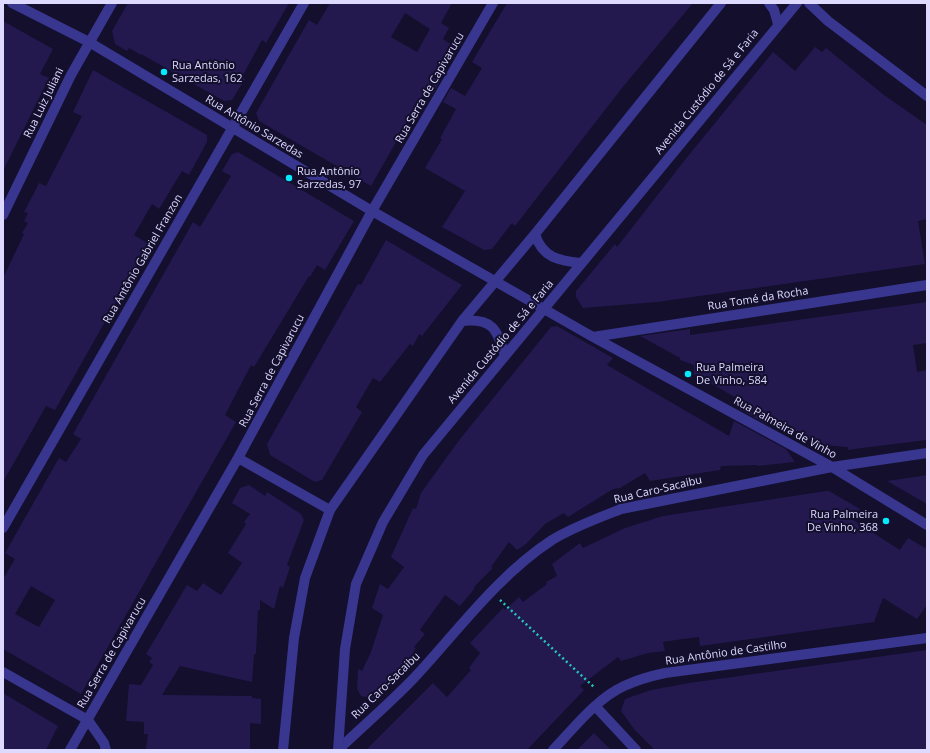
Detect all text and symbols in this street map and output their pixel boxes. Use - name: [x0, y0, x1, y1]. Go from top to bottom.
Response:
- street label: Avenida Custódio de Sá e Faria: [652, 27, 762, 157]
- street label: Rua Serra de Capivarucu: [393, 30, 467, 146]
- place label: Rua Antônio Sarzedas, 162: [172, 59, 243, 85]
- street label: Rua Luiz Juliani: [21, 66, 67, 140]
- marker: Rua Antônio Sarzedas, 162: [159, 67, 169, 77]
- street label: Rua Antônio Sarzedas: [203, 93, 305, 161]
- place label: Rua Antônio Sarzedas, 97: [297, 165, 361, 191]
- marker: Rua Antônio Sarzedas, 97: [284, 173, 294, 183]
- street label: Rua Antônio Gabriel Franzon: [100, 192, 186, 326]
- street label: Avenida Custódio de Sá e Faria: [445, 278, 557, 406]
- street label: Rua Tomé da Rocha: [707, 285, 809, 313]
- street label: Rua Serra de Capivarucu: [237, 312, 307, 430]
- place label: Rua Palmeira De Vinho, 584: [696, 361, 767, 387]
- marker: Rua Palmeira De Vinho, 584: [683, 369, 693, 379]
- street label: Rua Palmeira de Vinho: [731, 394, 839, 462]
- street label: Rua Caro-Sacaibu: [613, 473, 703, 507]
- place label: Rua Palmeira De Vinho, 368: [807, 508, 878, 534]
- marker: Rua Palmeira De Vinho, 368: [881, 516, 891, 526]
- street label: Rua Serra de Capivarucu: [75, 595, 149, 711]
- street label: Rua Antônio de Castilho: [664, 638, 788, 668]
- street label: Rua Caro-Sacaibu: [349, 650, 423, 722]

